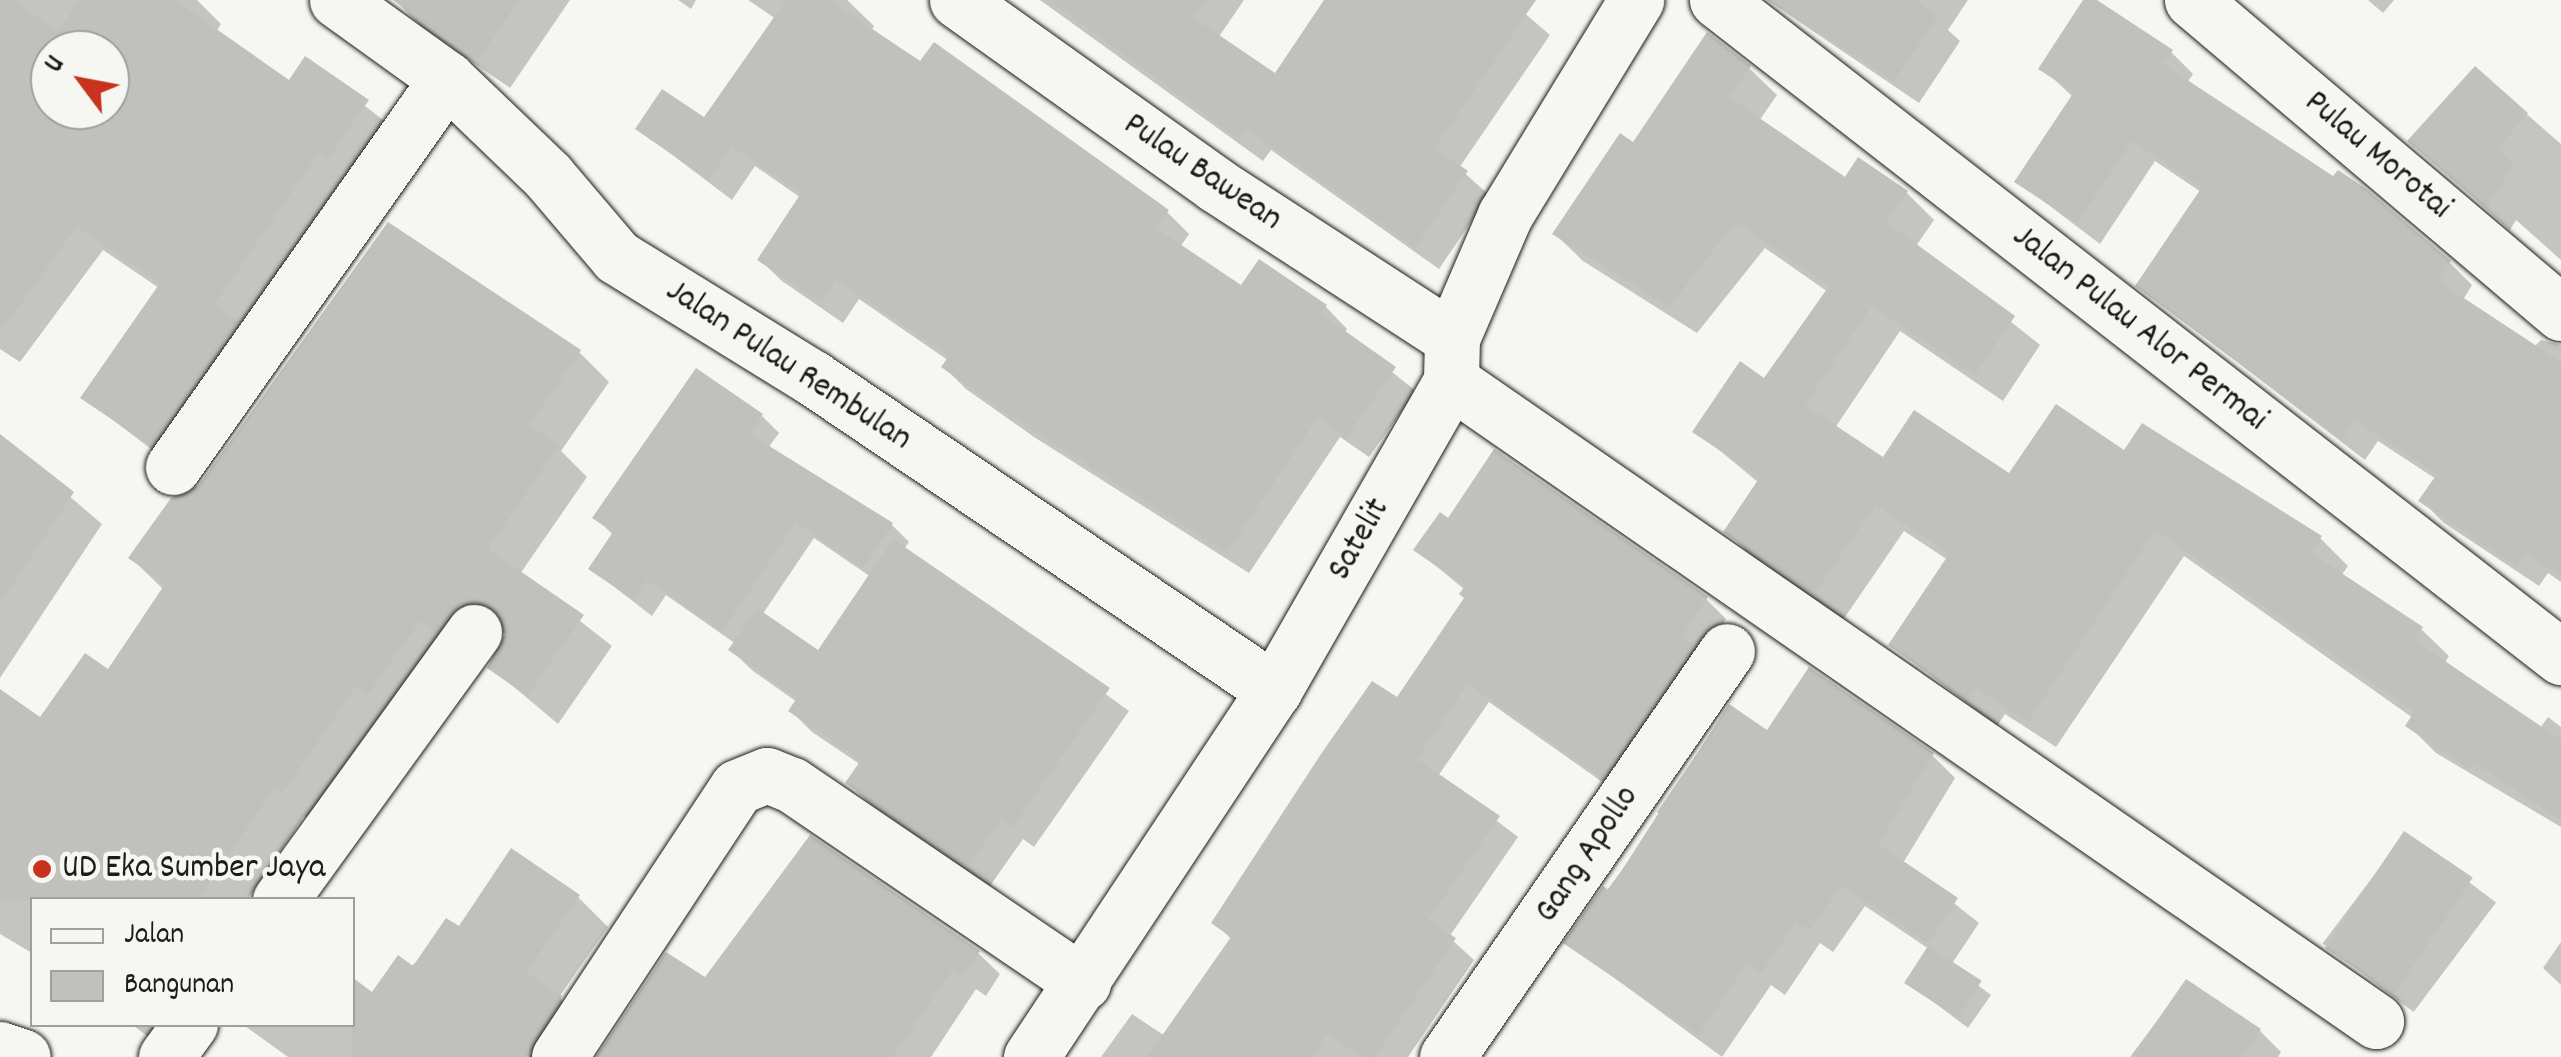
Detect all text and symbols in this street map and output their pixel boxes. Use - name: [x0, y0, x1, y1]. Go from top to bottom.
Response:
- north arrow: [30, 30, 130, 130]
- text: U: [36, 49, 77, 81]
- street label: Pulau Morotai: [2295, 82, 2459, 230]
- street label: Pulau Bawean: [1115, 105, 1289, 241]
- street label: Jalan Pulau Alor Permai: [2003, 216, 2275, 442]
- street label: Jalan Pulau Rembulan: [657, 271, 919, 461]
- street label: Satelit: [1320, 491, 1400, 589]
- street label: Gang Apollo: [1527, 778, 1649, 932]
- place label: UD Eka Sumber Jaya: [62, 848, 325, 890]
- marker: UD Eka Sumber Jaya: [31, 858, 53, 880]
- legend: [30, 897, 355, 1027]
- text: Jalan: [124, 915, 184, 958]
- text: Bangunan: [124, 965, 234, 1008]

